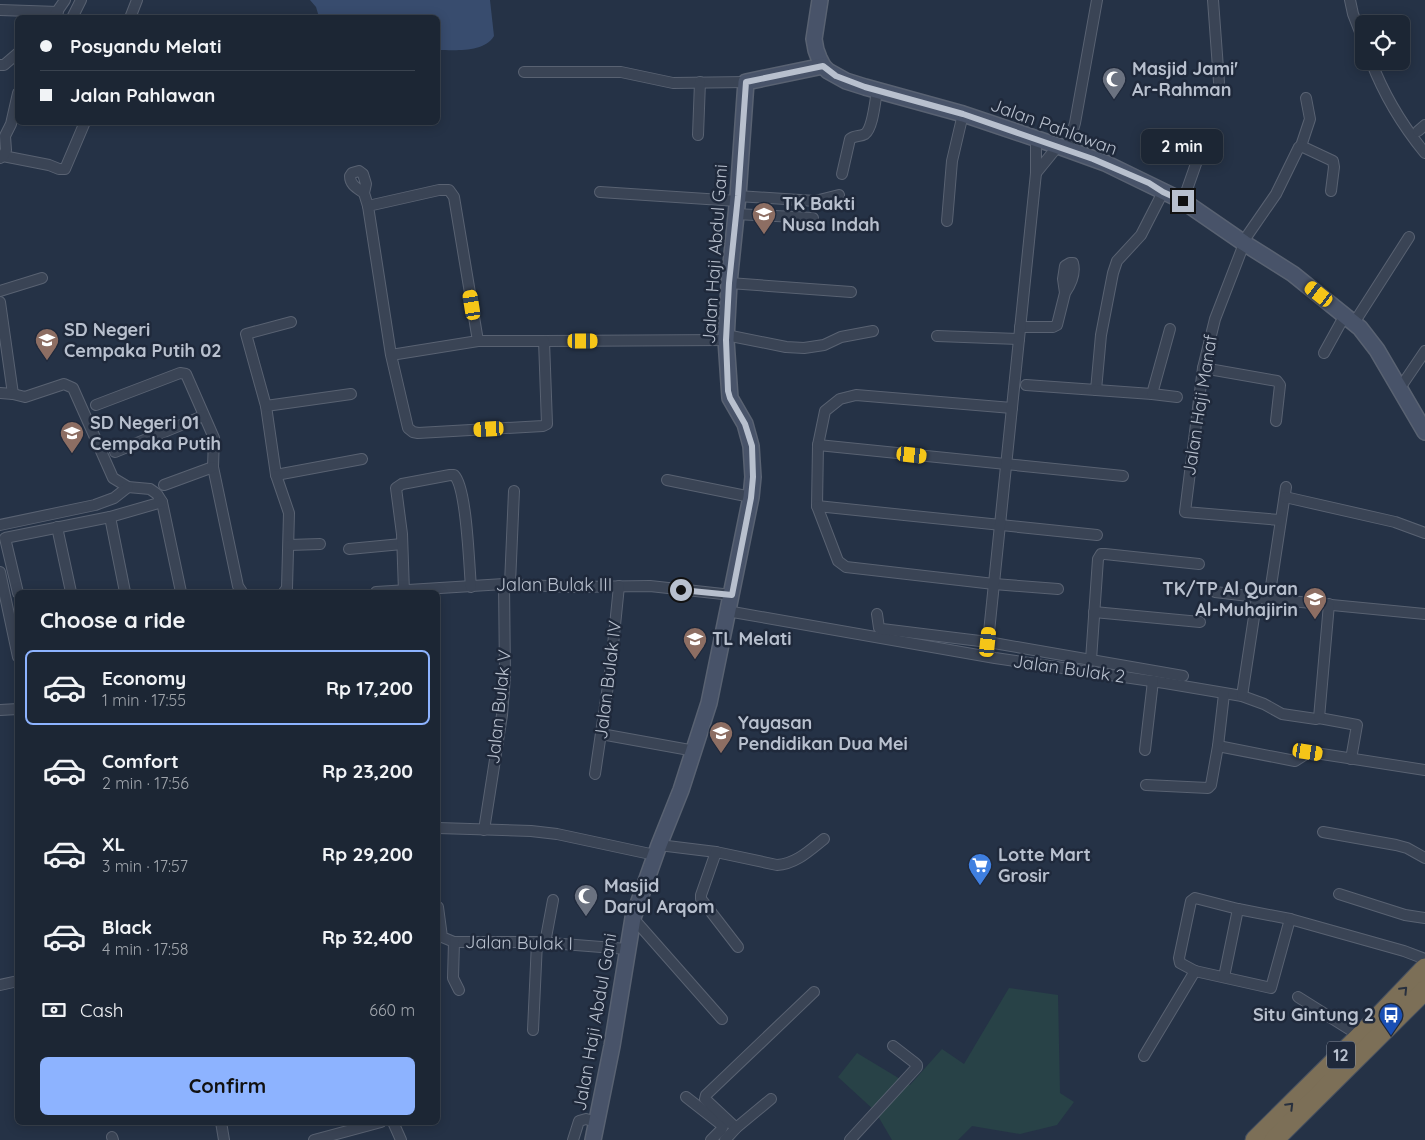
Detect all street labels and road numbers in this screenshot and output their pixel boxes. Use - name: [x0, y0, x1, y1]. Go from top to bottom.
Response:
- street label: Jalan Pahlawan: [988, 93, 1121, 160]
- street label: Jalan Haji Abdul Gani: [697, 163, 732, 345]
- street label: Jalan Haji Manaf: [1177, 332, 1222, 477]
- street label: Jalan Bulak III: [496, 573, 612, 596]
- street label: Jalan Bulak IV: [589, 619, 626, 741]
- street label: Jalan Bulak V: [481, 648, 516, 765]
- street label: Jalan Bulak 2: [1011, 649, 1127, 688]
- street label: Jalan Bulak I: [465, 930, 573, 955]
- street label: Jalan Haji Abdul Gani: [568, 931, 621, 1113]
- road number: 12: [1327, 1042, 1355, 1068]

